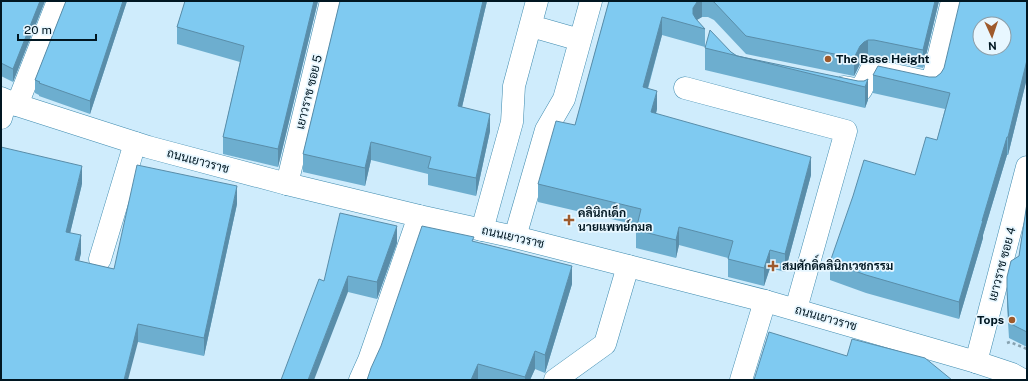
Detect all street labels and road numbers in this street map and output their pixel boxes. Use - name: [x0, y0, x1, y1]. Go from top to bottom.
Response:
- street label: เยาวราช ซอย 5: [293, 53, 325, 131]
- street label: ถนนเยาวราช: [165, 146, 231, 176]
- street label: ถนนเยาวราช: [480, 223, 546, 251]
- street label: เยาวราช ซอย 4: [985, 225, 1019, 303]
- street label: ถนนเยาวราช: [793, 302, 859, 334]

